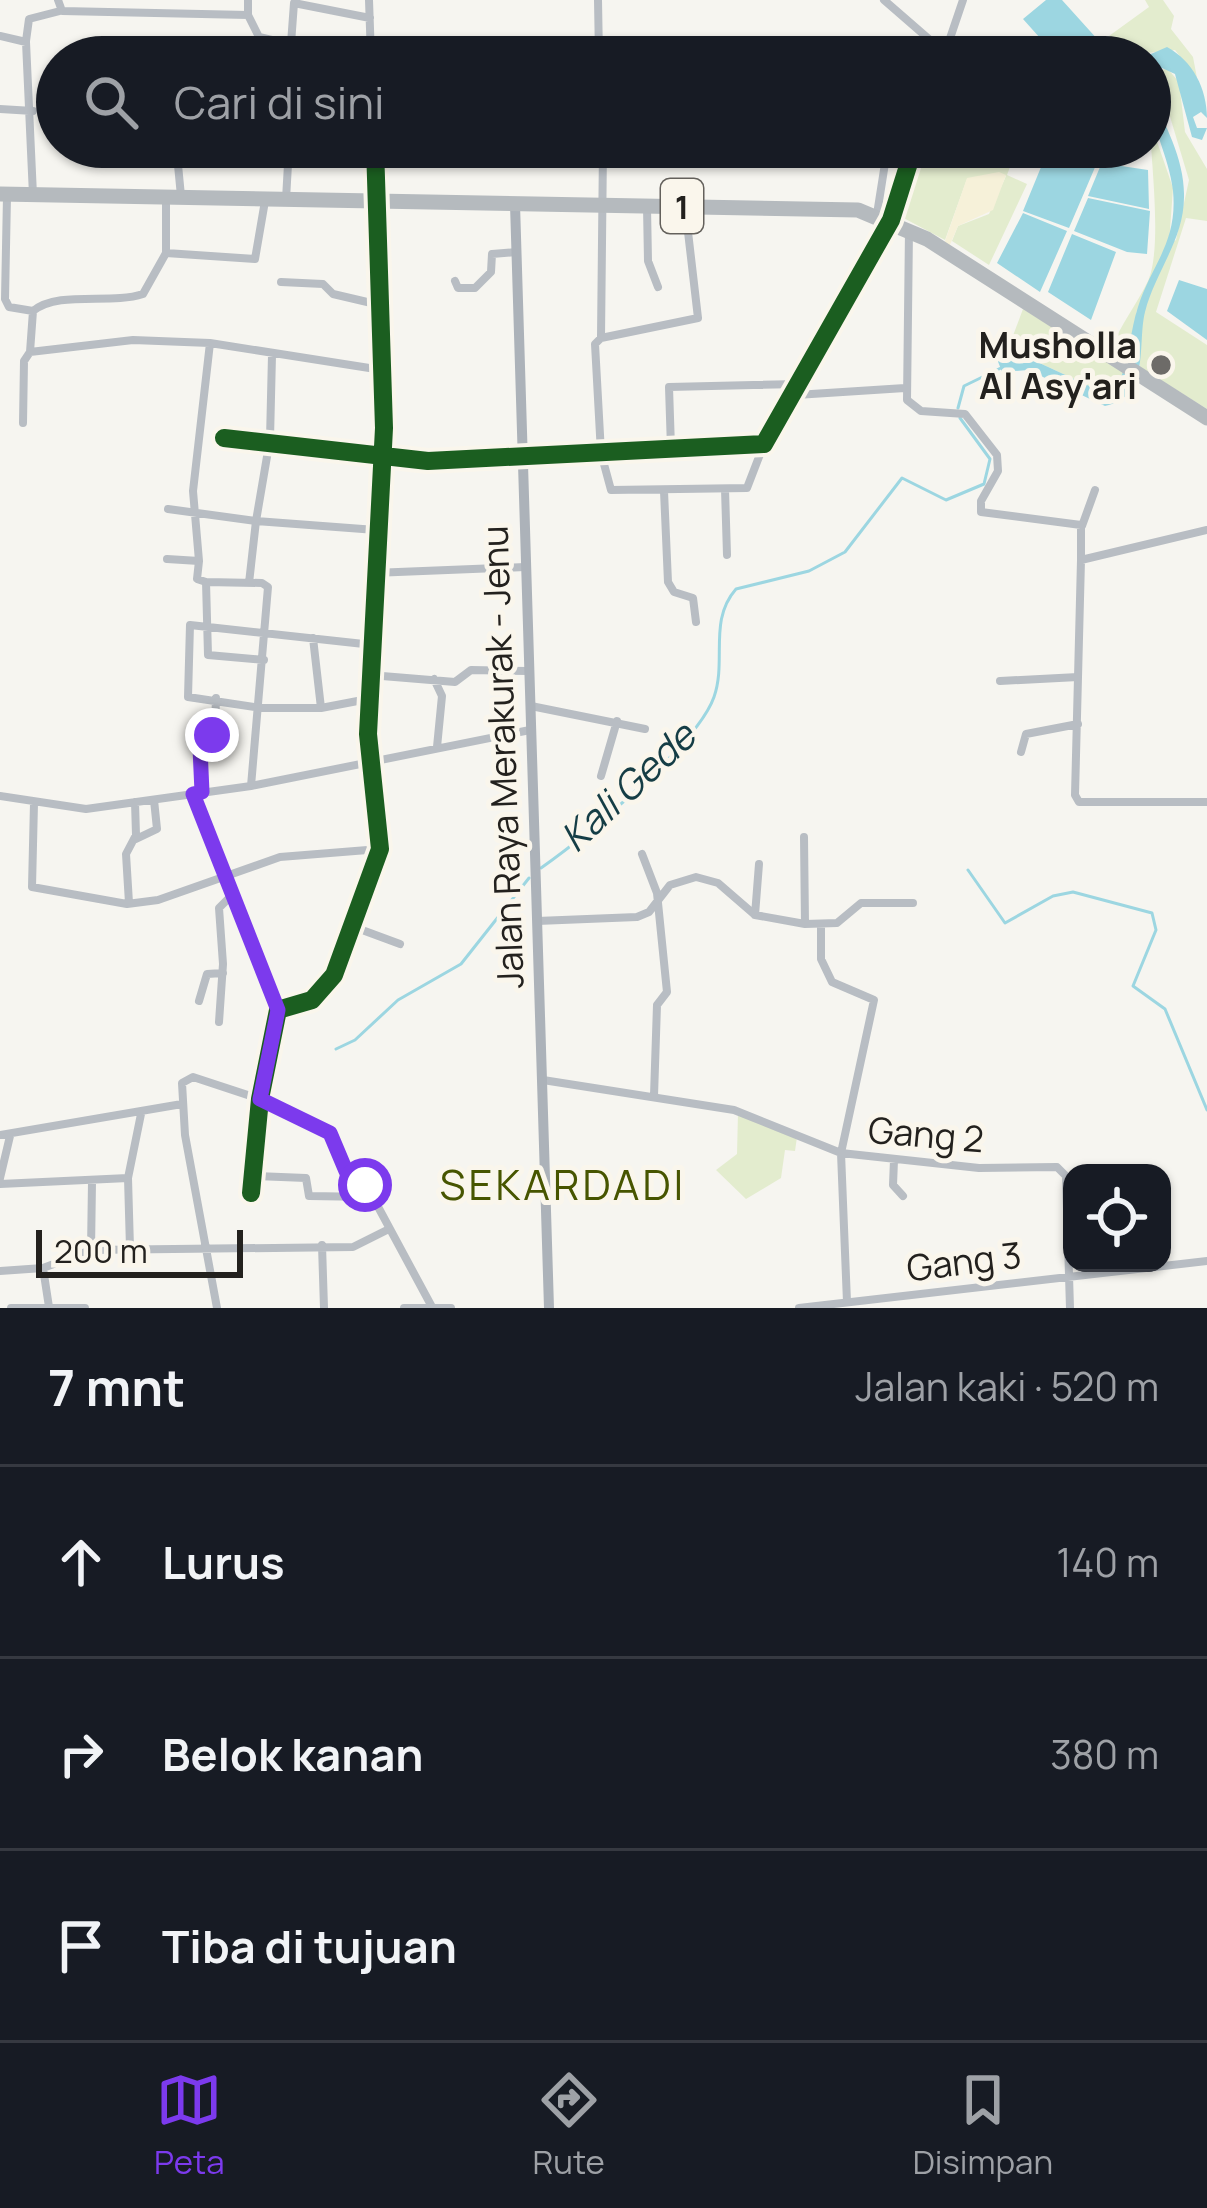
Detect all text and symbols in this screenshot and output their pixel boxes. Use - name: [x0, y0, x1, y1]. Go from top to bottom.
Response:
- search box: [36, 36, 1171, 168]
- icon: search: [78, 69, 144, 135]
- text: Cari di sini: [174, 71, 384, 133]
- road number: 1: [661, 179, 703, 233]
- place label: Musholla Al Asy'ari: [979, 320, 1137, 410]
- marker: Musholla Al Asy'ari: [1148, 352, 1174, 378]
- street label: Jalan Raya Merakurak - Jenu: [469, 525, 535, 989]
- route end: [185, 708, 239, 762]
- water label: Kali Gede: [548, 708, 708, 863]
- street label: Gang 2: [866, 1105, 986, 1163]
- district label: SEKARDADI: [440, 1155, 686, 1213]
- route start: [338, 1158, 392, 1212]
- map controls: [1063, 1164, 1171, 1272]
- button: locate: [1063, 1164, 1171, 1272]
- scale bar: [36, 1224, 243, 1277]
- text: 200 m: [54, 1228, 148, 1273]
- street label: Gang 3: [904, 1230, 1024, 1292]
- text: 7 mnt: [48, 1352, 185, 1421]
- text: Jalan kaki · 520 m: [855, 1359, 1159, 1413]
- icon: ahead: [48, 1529, 114, 1595]
- text: Lurus: [162, 1531, 285, 1593]
- text: 140 m: [1056, 1535, 1159, 1589]
- icon: right: [48, 1721, 114, 1787]
- text: Belok kanan: [162, 1723, 423, 1785]
- text: 380 m: [1050, 1727, 1159, 1781]
- icon: arrive: [48, 1913, 114, 1979]
- text: Tiba di tujuan: [162, 1915, 457, 1977]
- tab: Peta: [154, 2067, 225, 2184]
- tab: Rute: [533, 2067, 605, 2184]
- tab: Disimpan: [913, 2067, 1053, 2184]

